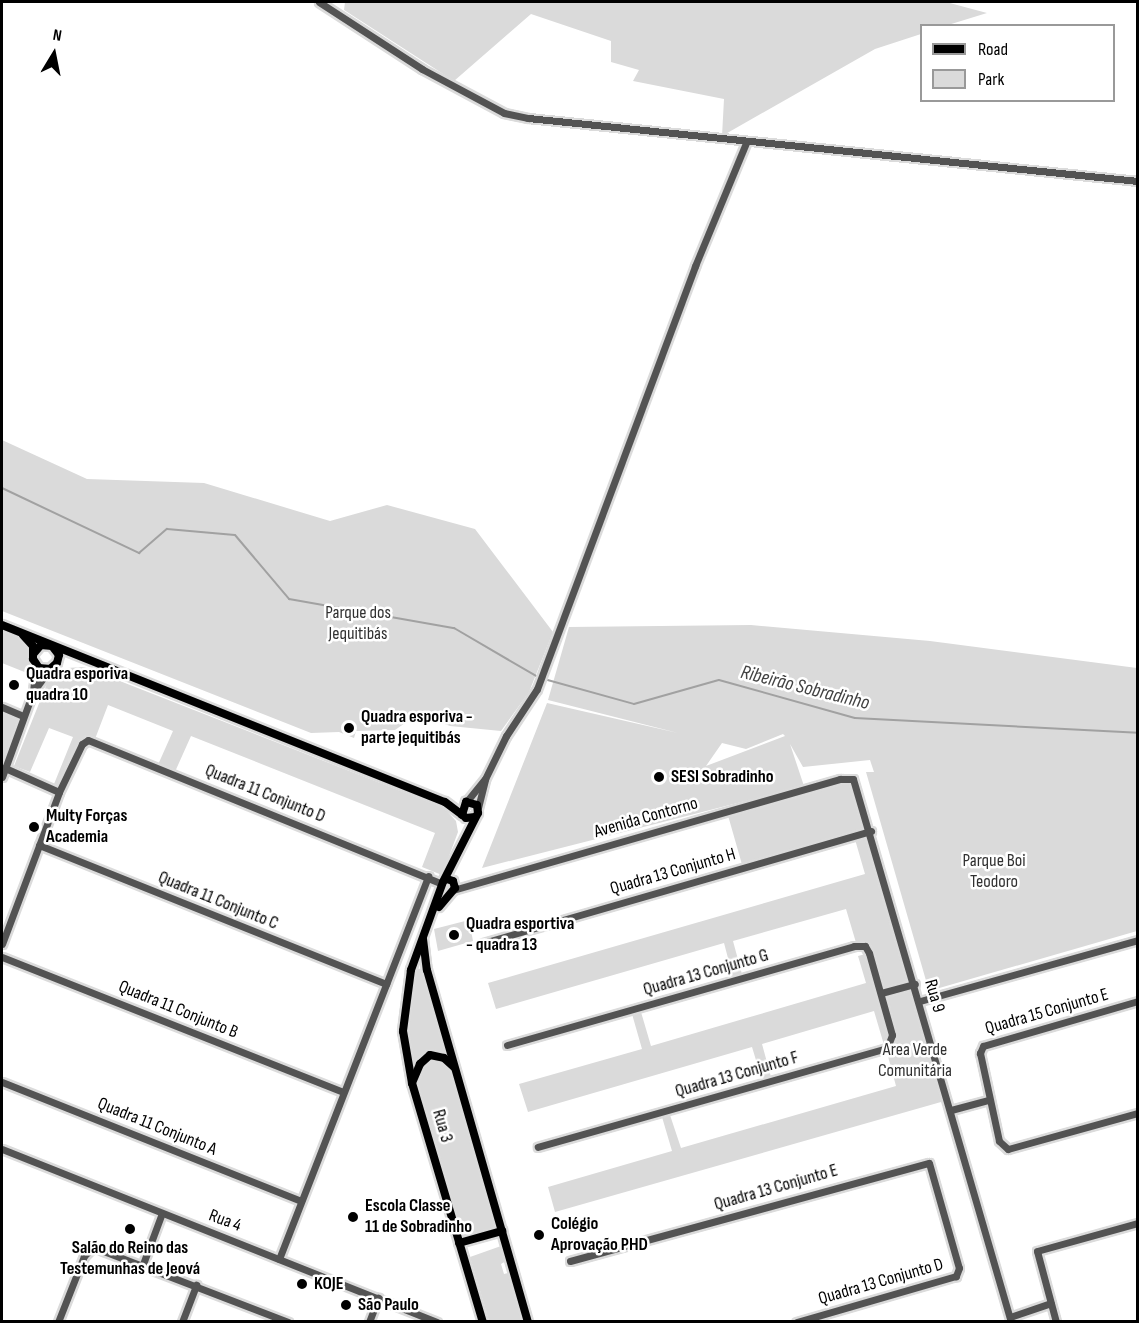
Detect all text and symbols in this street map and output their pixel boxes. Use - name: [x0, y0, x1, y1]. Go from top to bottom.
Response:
- north arrow: [24, 24, 84, 84]
- legend: [920, 24, 1115, 102]
- text: N: [51, 26, 63, 46]
- text: Road: [978, 39, 1008, 60]
- text: Park: [978, 69, 1004, 90]
- park label: Parque dos Jequitibás: [325, 603, 391, 646]
- water label: Ribeirão Sobradinho: [738, 660, 872, 716]
- place label: Quadra esporiva quadra 10: [26, 664, 128, 706]
- marker: Quadra esporiva quadra 10: [7, 678, 21, 692]
- place label: Quadra esporiva - parte jequitibás: [361, 707, 473, 750]
- marker: Quadra esporiva - parte jequitibás: [342, 721, 356, 735]
- street label: Quadra 11 Conjunto D: [202, 760, 328, 828]
- place label: SESI Sobradinho: [671, 766, 774, 788]
- marker: SESI Sobradinho: [652, 770, 666, 784]
- street label: Avenida Contorno: [592, 793, 700, 843]
- place label: Multy Forças Academia: [46, 806, 127, 848]
- marker: Multy Forças Academia: [27, 820, 41, 834]
- street label: Quadra 13 Conjunto H: [608, 844, 738, 900]
- park label: Parque Boi Teodoro: [962, 851, 1026, 894]
- street label: Quadra 11 Conjunto C: [155, 867, 281, 935]
- place label: Quadra esportiva - quadra 13: [466, 914, 574, 956]
- marker: Quadra esportiva - quadra 13: [447, 928, 461, 942]
- street label: Quadra 13 Conjunto G: [641, 945, 771, 1001]
- street label: Quadra 11 Conjunto B: [115, 976, 241, 1044]
- street label: Rua 9: [919, 977, 949, 1015]
- street label: Quadra 15 Conjunto E: [983, 984, 1111, 1040]
- park label: Area Verde Comunitária: [878, 1040, 952, 1082]
- street label: Quadra 13 Conjunto F: [673, 1047, 801, 1103]
- street label: Quadra 11 Conjunto A: [94, 1093, 220, 1161]
- street label: Rua 3: [427, 1107, 457, 1145]
- street label: Quadra 13 Conjunto E: [712, 1160, 840, 1216]
- place label: Escola Classe 11 de Sobradinho: [365, 1196, 472, 1238]
- street label: Rua 4: [206, 1205, 244, 1237]
- marker: Escola Classe 11 de Sobradinho: [346, 1210, 360, 1224]
- place label: Colégio Aprovação PHD: [551, 1214, 648, 1256]
- marker: Salão do Reino das Testemunhas de Jeová: [123, 1222, 137, 1236]
- marker: Colégio Aprovação PHD: [532, 1228, 546, 1242]
- place label: Salão do Reino das Testemunhas de Jeová: [60, 1238, 200, 1280]
- street label: Quadra 13 Conjunto D: [816, 1254, 946, 1310]
- place label: KOJE: [314, 1273, 344, 1295]
- marker: KOJE: [295, 1277, 309, 1291]
- place label: São Paulo: [358, 1294, 419, 1316]
- marker: São Paulo: [339, 1298, 353, 1312]

